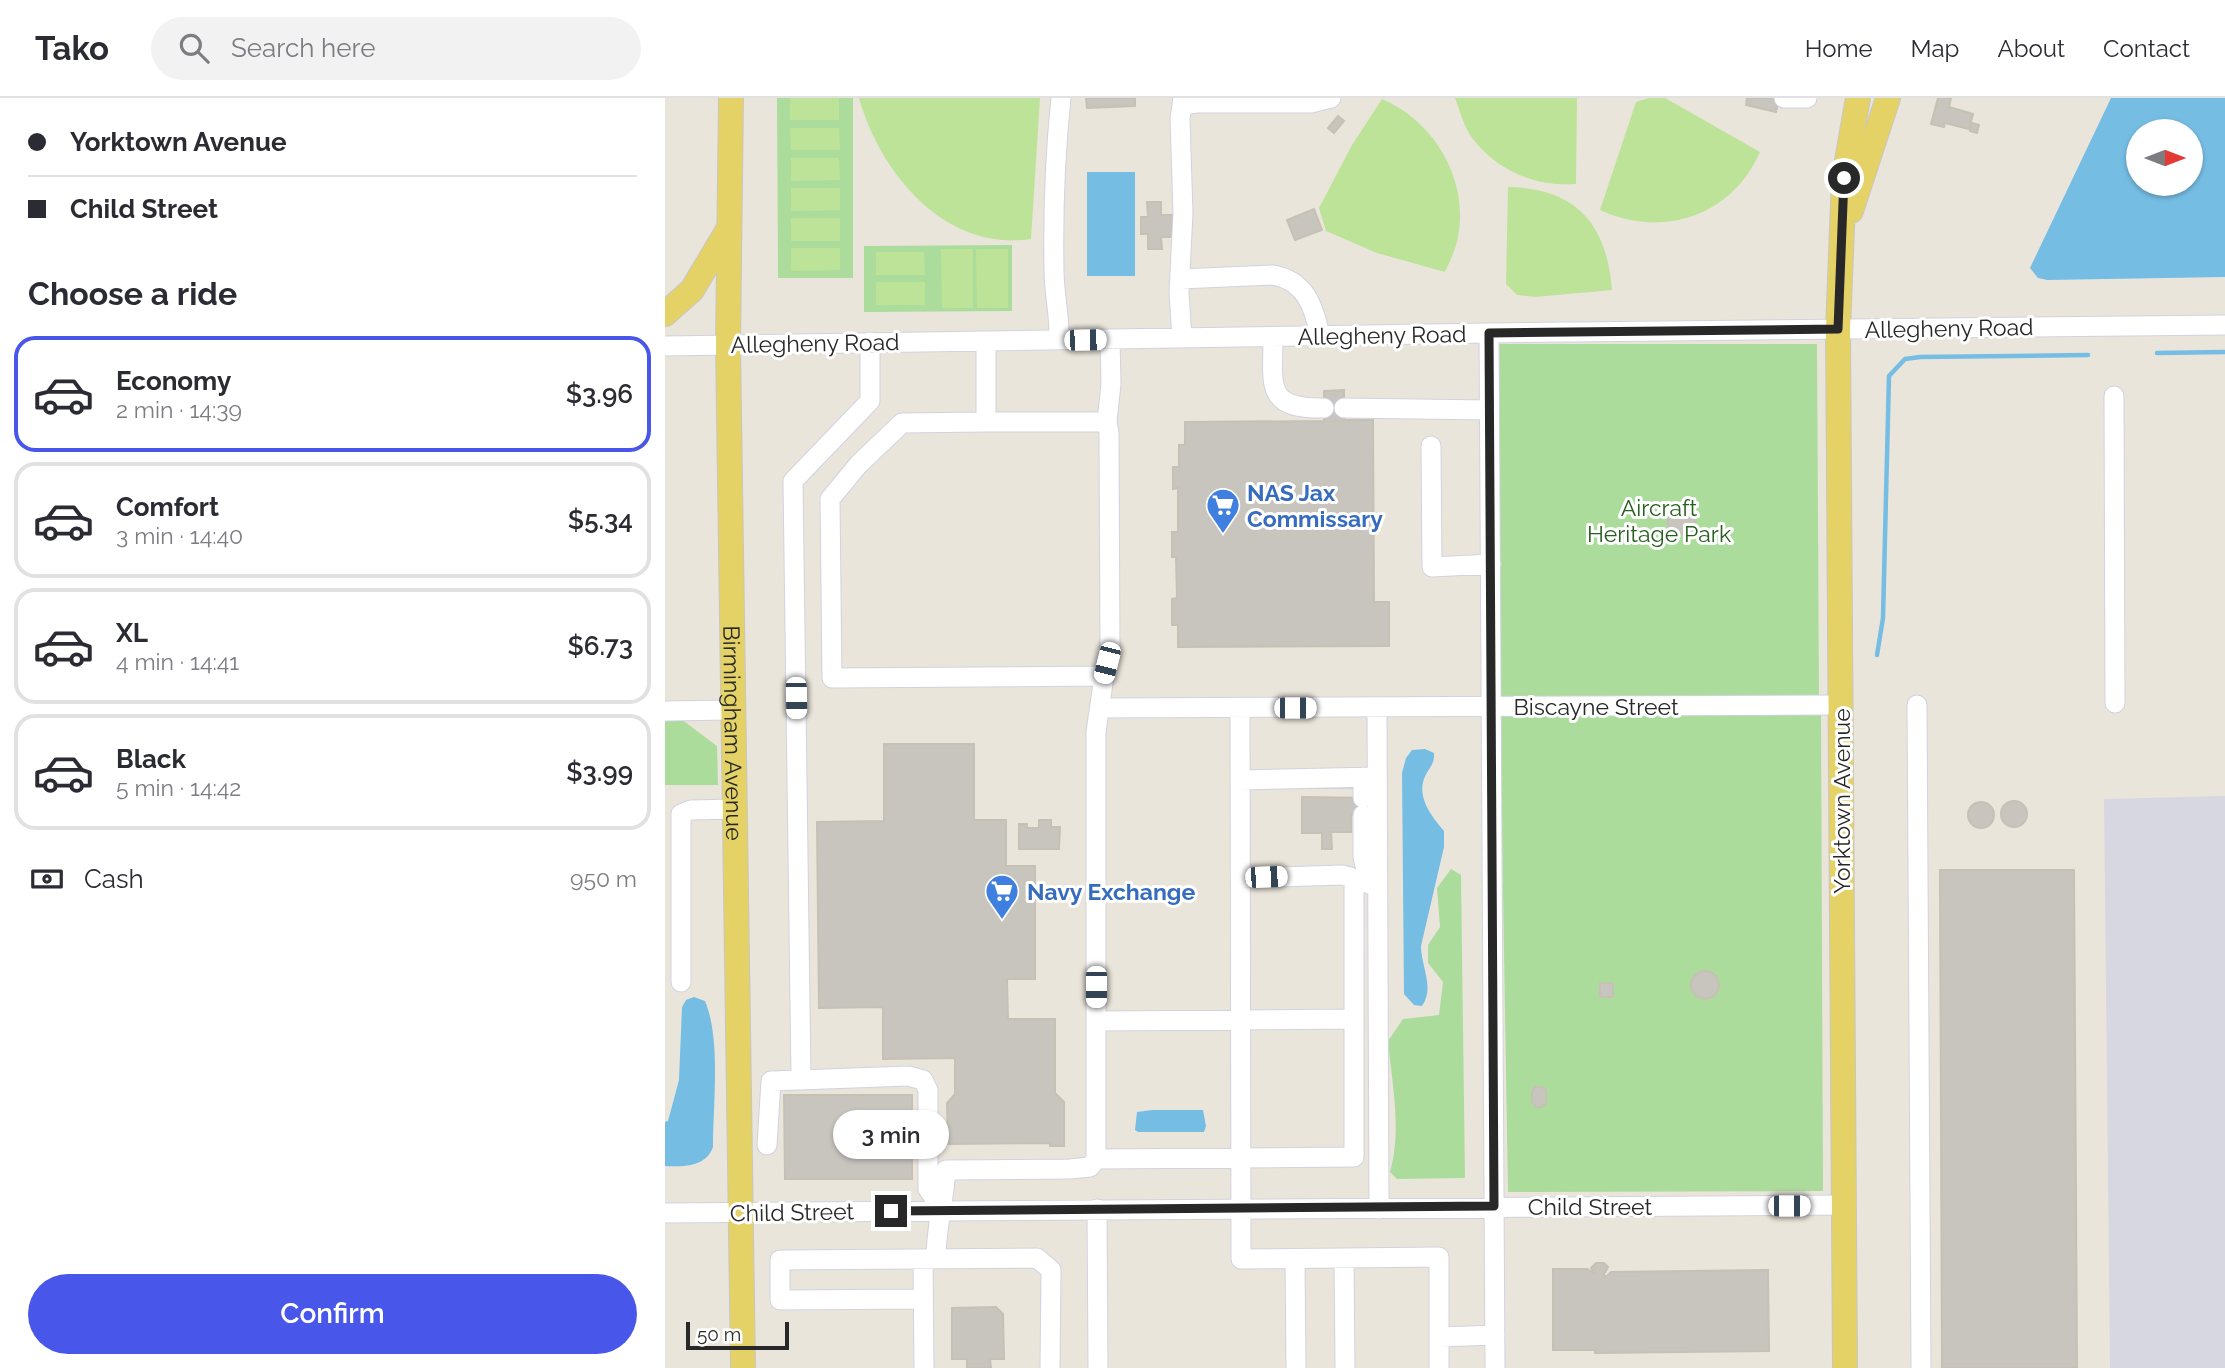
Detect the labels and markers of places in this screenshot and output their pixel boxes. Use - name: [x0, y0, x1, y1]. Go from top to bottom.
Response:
- place label: NAS Jax Commissary: [1247, 479, 1383, 532]
- supermarket icon: NAS Jax Commissary: [1204, 486, 1242, 535]
- supermarket icon: Navy Exchange: [983, 872, 1021, 921]
- place label: Navy Exchange: [1027, 878, 1195, 905]

